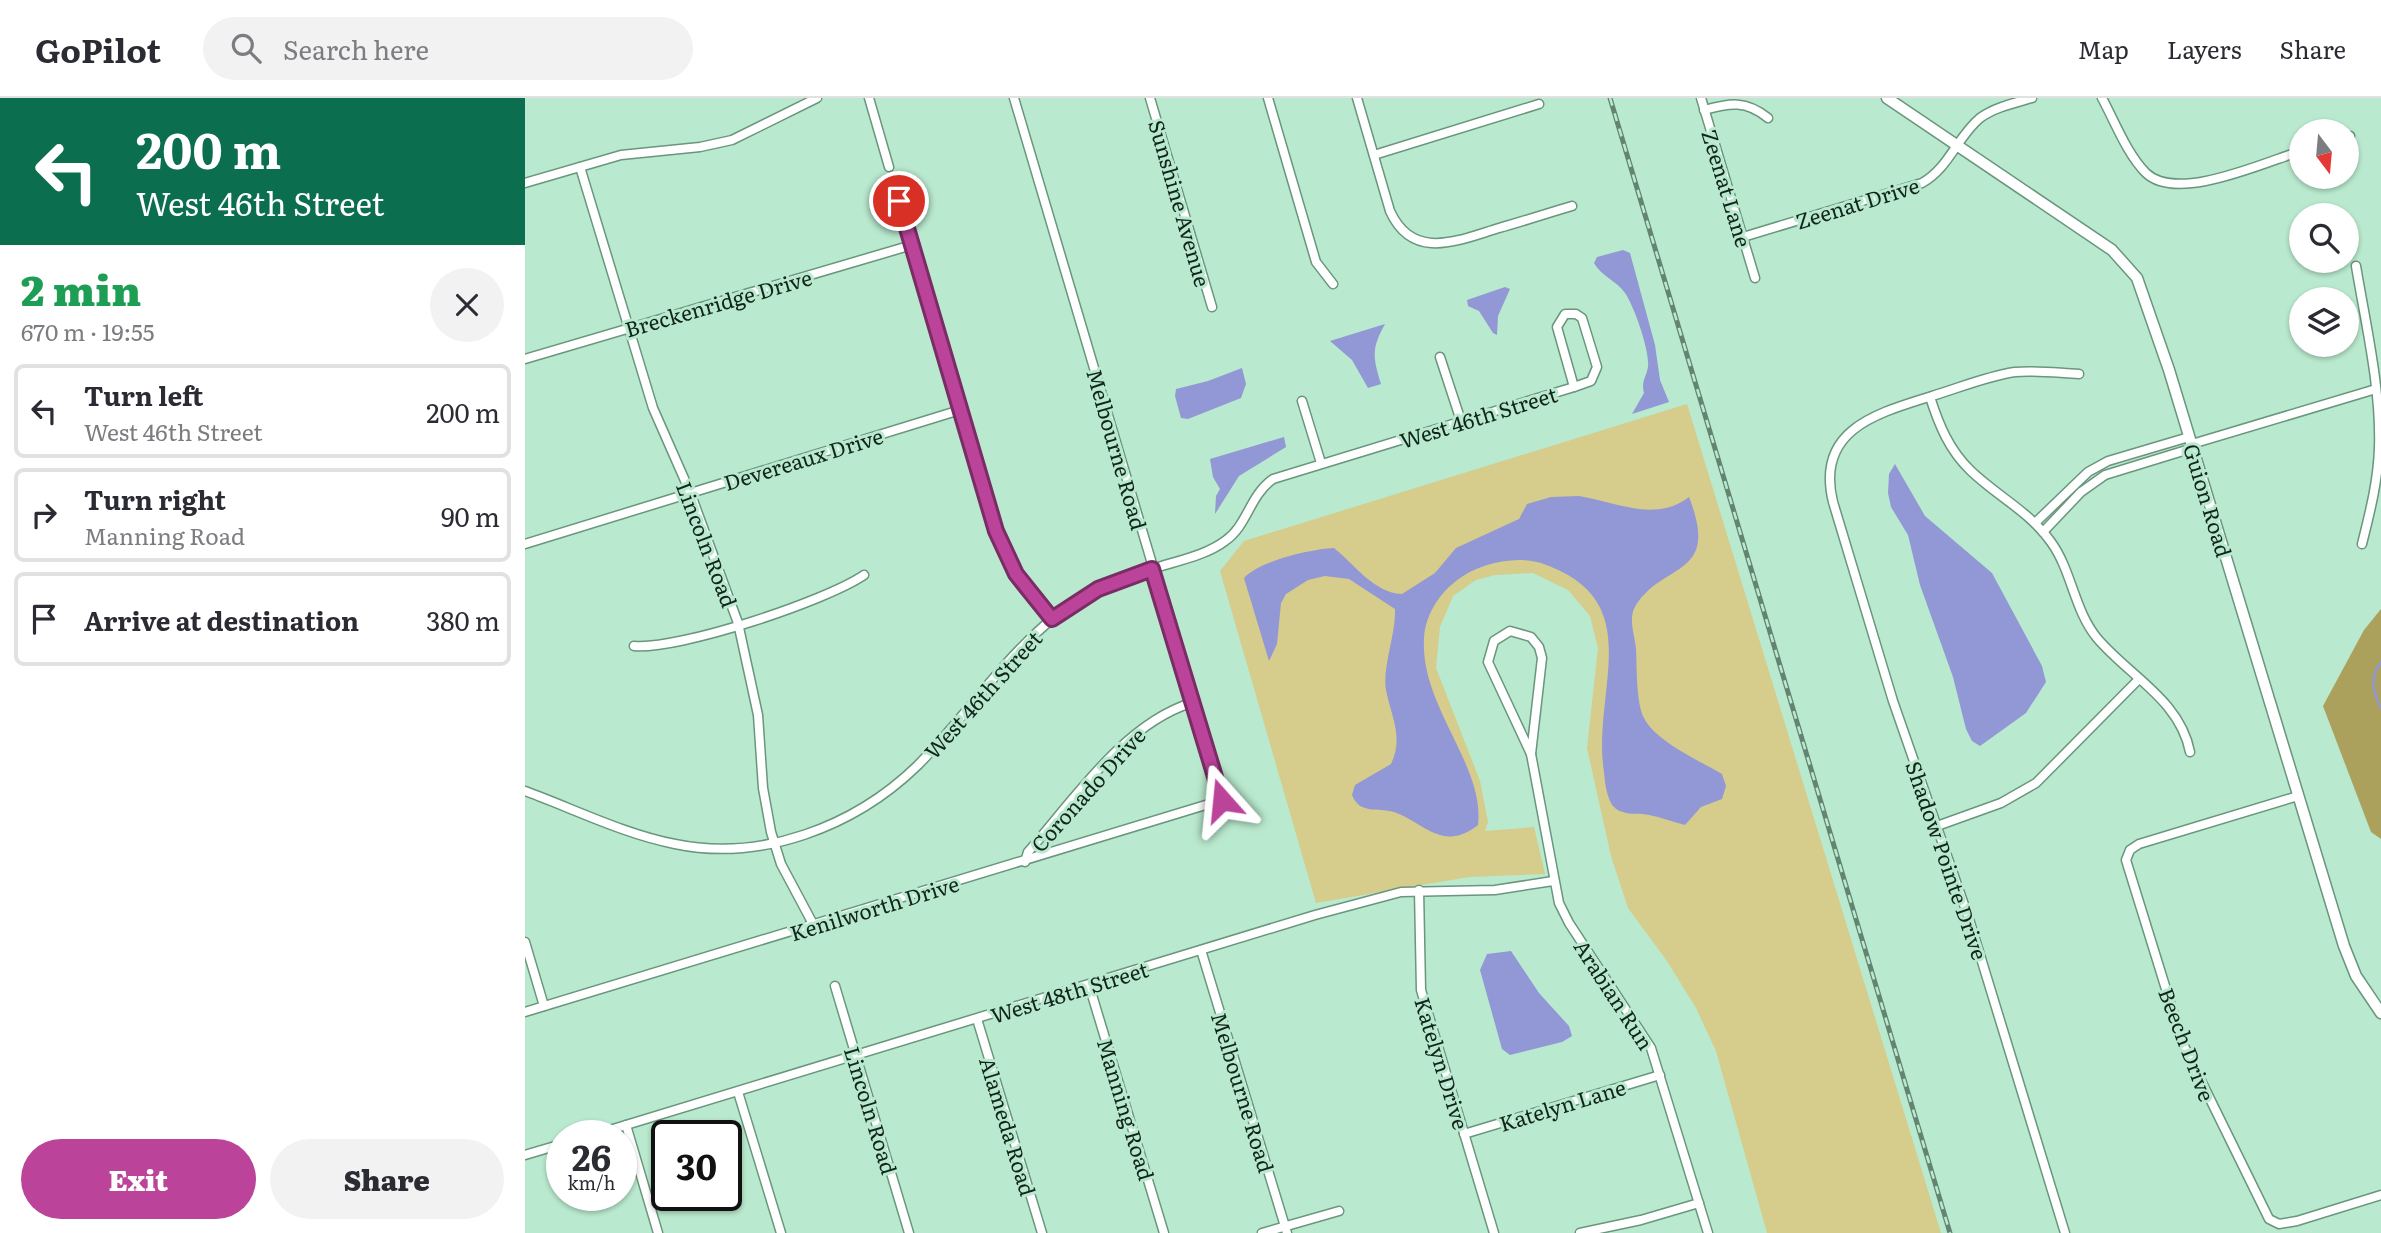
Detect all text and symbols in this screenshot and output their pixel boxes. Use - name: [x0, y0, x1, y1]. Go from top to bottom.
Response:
- search box: [203, 17, 693, 80]
- text: GoPilot: [35, 24, 161, 73]
- icon: search: [227, 29, 265, 67]
- text: Search here: [283, 29, 429, 68]
- text: Map: [2078, 31, 2129, 66]
- text: Layers: [2167, 31, 2241, 66]
- text: Share: [2279, 31, 2346, 66]
- text: 200 m: [136, 111, 281, 184]
- street label: Sunshine Avenue: [1142, 116, 1220, 290]
- north arrow: [2289, 119, 2359, 189]
- map controls: [2289, 119, 2359, 357]
- street label: Zeenat Lane: [1695, 125, 1761, 251]
- icon: left: [21, 126, 112, 217]
- street label: Zeenat Drive: [1791, 168, 1923, 236]
- pin: [869, 171, 929, 231]
- text: West 46th Street: [136, 178, 385, 226]
- icon: arrive: [880, 182, 918, 220]
- button: search: [2289, 203, 2359, 273]
- text: 2 min: [21, 257, 141, 319]
- street label: Breckenridge Drive: [621, 260, 815, 344]
- button: close: [430, 268, 504, 342]
- button: layers: [2289, 287, 2359, 357]
- text: 670 m · 19:55: [21, 314, 155, 348]
- street label: Melbourne Road: [1080, 365, 1156, 533]
- text: Turn left: [84, 375, 203, 414]
- street label: West 46th Street: [1395, 377, 1561, 455]
- icon: left: [25, 392, 63, 430]
- text: 200 m: [426, 392, 500, 431]
- text: West 46th Street: [84, 414, 263, 448]
- street label: Devereaux Drive: [719, 419, 887, 497]
- street label: Guion Road: [2177, 439, 2241, 561]
- street label: Lincoln Road: [670, 477, 746, 612]
- text: Turn right: [84, 479, 226, 518]
- icon: right: [25, 496, 63, 534]
- text: 90 m: [441, 496, 500, 535]
- text: Manning Road: [84, 518, 245, 552]
- icon: arrive: [25, 600, 63, 638]
- text: Arrive at destination: [84, 600, 359, 639]
- text: 380 m: [426, 600, 500, 639]
- street label: West 46th Street: [916, 623, 1048, 765]
- street label: Coronado Drive: [1023, 720, 1151, 858]
- street label: Shadow Pointe Drive: [1899, 756, 1997, 964]
- position arrow: [1185, 763, 1259, 837]
- street label: Kenilworth Drive: [786, 867, 962, 947]
- street label: Arabian Run: [1568, 933, 1662, 1055]
- street label: West 48th Street: [986, 952, 1152, 1030]
- street label: Beech Drive: [2152, 983, 2224, 1105]
- street label: Katelyn Drive: [1408, 993, 1478, 1133]
- street label: Melbourne Road: [1205, 1008, 1283, 1176]
- street label: Manning Road: [1091, 1034, 1163, 1184]
- street label: Lincoln Road: [838, 1042, 906, 1178]
- street label: Alameda Road: [973, 1053, 1045, 1200]
- street label: Katelyn Lane: [1495, 1070, 1629, 1138]
- speed limit sign: 30: [651, 1120, 742, 1211]
- text: 26: [572, 1130, 611, 1182]
- button: Exit: [21, 1139, 256, 1219]
- button: Share: [270, 1139, 504, 1219]
- text: km/h: [568, 1169, 615, 1196]

